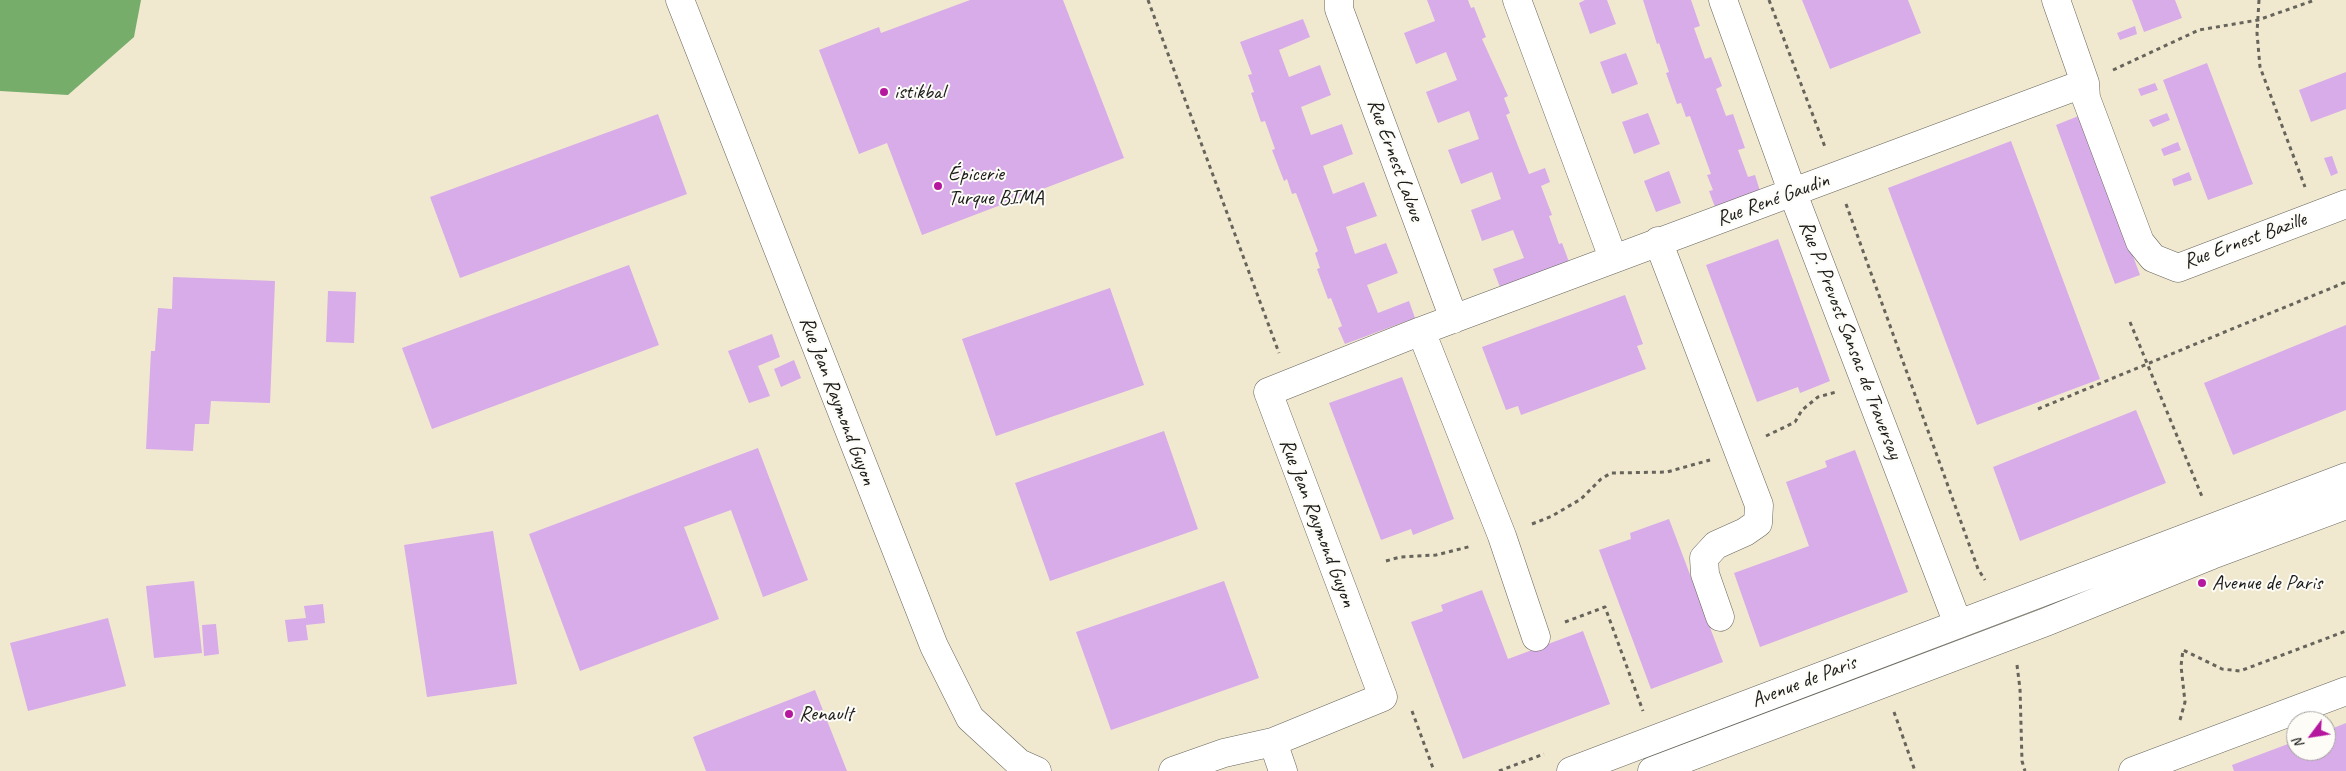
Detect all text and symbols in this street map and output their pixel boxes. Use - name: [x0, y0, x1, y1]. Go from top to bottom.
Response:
- place label: istikbal: [894, 79, 945, 105]
- marker: istikbal: [878, 86, 890, 98]
- street label: Rue Ernest Laloue: [1361, 95, 1429, 225]
- place label: Épicerie Turque BIMA: [948, 161, 1043, 211]
- street label: Rue René Gaudin: [1713, 168, 1833, 232]
- marker: Épicerie Turque BIMA: [932, 180, 944, 192]
- street label: Rue Ernest Bazille: [2180, 207, 2310, 275]
- street label: Rue P. Prevost Sansac de Traversay: [1793, 217, 1907, 463]
- street label: Rue Jean Raymond Guyon: [793, 313, 881, 489]
- street label: Rue Jean Raymond Guyon: [1273, 435, 1361, 611]
- place label: Avenue de Paris: [2212, 570, 2322, 596]
- marker: Avenue de Paris: [2196, 577, 2208, 589]
- street label: Avenue de Paris: [1748, 650, 1860, 714]
- place label: Renault: [799, 701, 853, 727]
- marker: Renault: [783, 708, 795, 720]
- north arrow: [2286, 711, 2336, 761]
- text: N: [2289, 735, 2308, 752]

